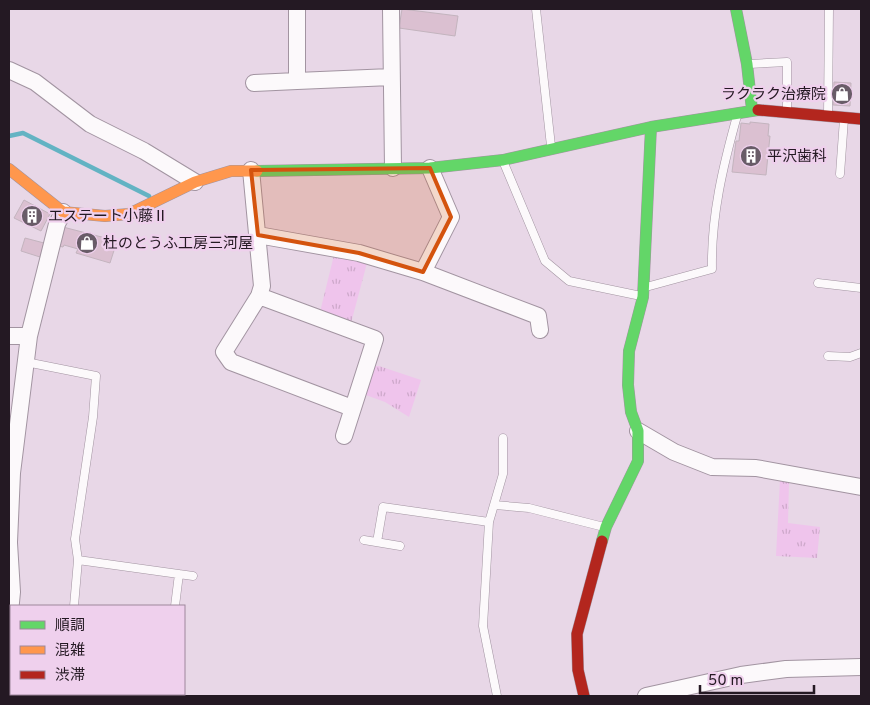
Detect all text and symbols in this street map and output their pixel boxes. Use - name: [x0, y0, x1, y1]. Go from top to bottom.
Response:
- shop icon: ラクラク治療院: [830, 82, 854, 106]
- place label: ラクラク治療院: [721, 86, 826, 105]
- building icon: 平沢歯科: [739, 144, 763, 168]
- place label: 平沢歯科: [767, 148, 827, 167]
- building icon: エステート小藤Ⅱ: [20, 204, 44, 228]
- place label: エステート小藤Ⅱ: [48, 208, 168, 227]
- shop icon: 杜のとうふ工房三河屋: [75, 231, 99, 255]
- place label: 杜のとうふ工房三河屋: [103, 235, 253, 254]
- legend: [10, 605, 185, 695]
- text: 順調: [55, 617, 85, 636]
- text: 混雑: [55, 642, 85, 661]
- scale bar: [700, 662, 814, 694]
- text: 渋滞: [55, 667, 85, 686]
- text: 50 m: [708, 672, 743, 691]

